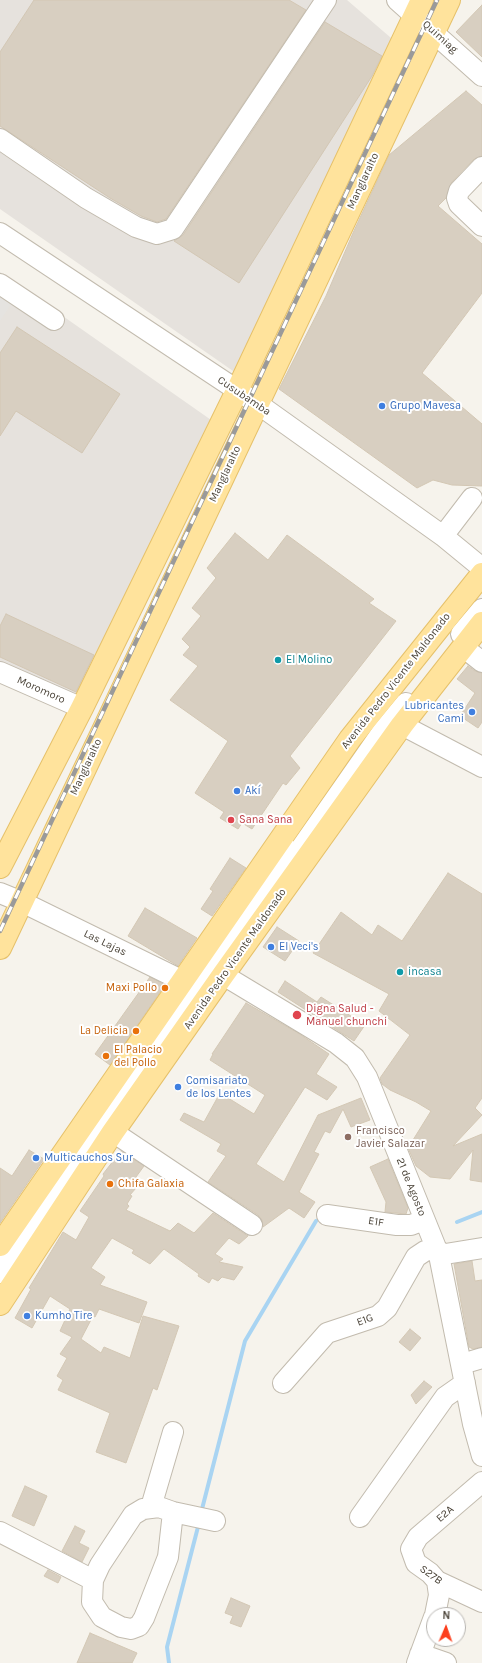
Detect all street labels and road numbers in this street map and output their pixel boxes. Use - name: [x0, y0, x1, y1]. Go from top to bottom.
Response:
- street label: Quimiag: [420, 18, 460, 56]
- street label: Manglaralto: [344, 151, 382, 211]
- street label: Cusubamba: [215, 373, 273, 419]
- street label: Manglaralto: [206, 444, 244, 504]
- street label: Avenida Pedro Vicente Maldonado: [339, 610, 453, 752]
- street label: Moromoro: [15, 673, 67, 707]
- street label: Manglaralto: [67, 737, 105, 797]
- street label: Avenida Pedro Vicente Maldonado: [181, 886, 289, 1032]
- street label: Las Lajas: [81, 927, 129, 959]
- street label: 21 de Agosto: [393, 1156, 429, 1218]
- street label: E1F: [367, 1214, 385, 1230]
- street label: E1G: [355, 1311, 375, 1329]
- street label: E2A: [434, 1503, 456, 1525]
- street label: S27B: [417, 1562, 445, 1588]

